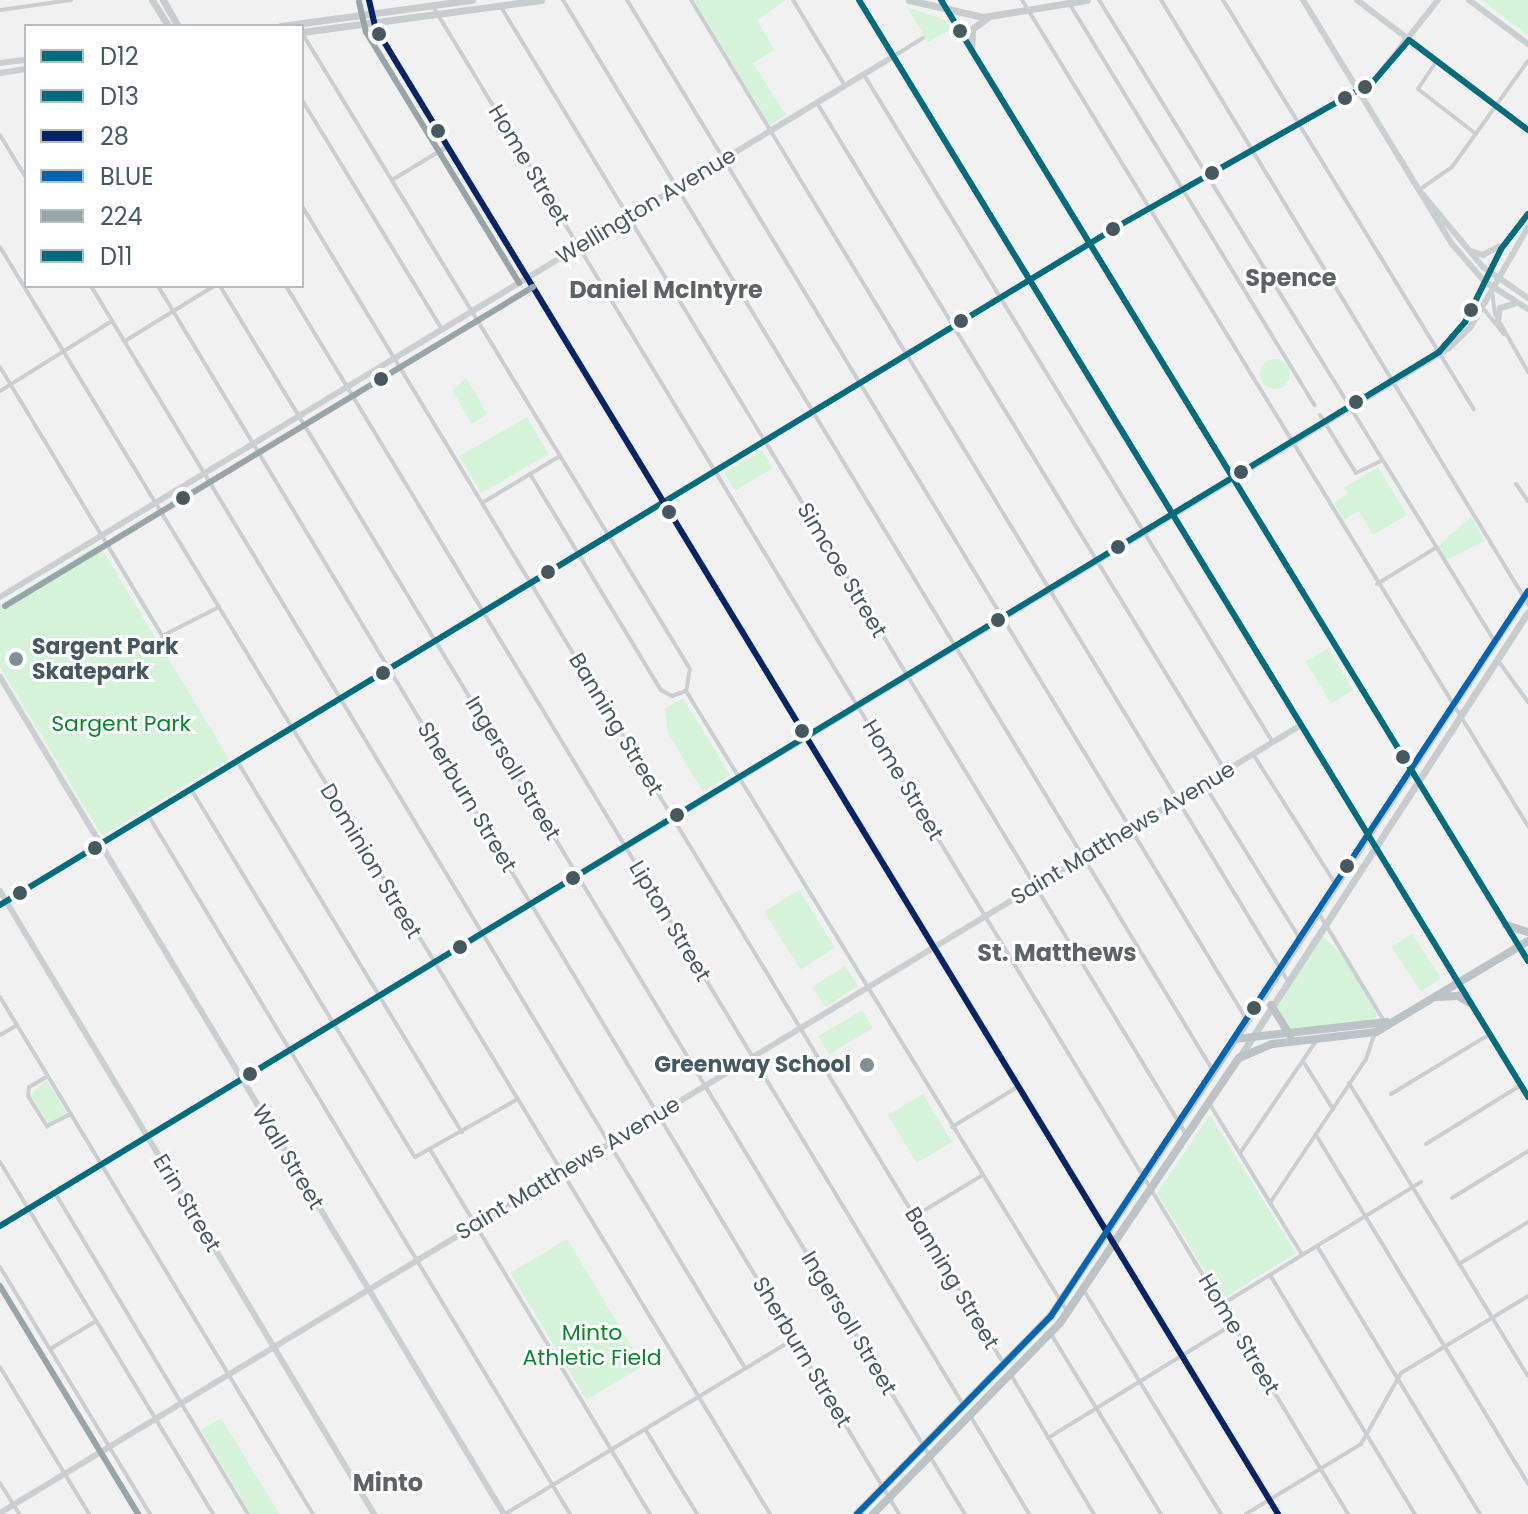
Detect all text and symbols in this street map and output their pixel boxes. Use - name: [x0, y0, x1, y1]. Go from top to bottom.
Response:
- unlabelled marker: [952, 23, 968, 39]
- legend: [24, 24, 304, 288]
- unlabelled marker: [371, 26, 387, 42]
- text: D12: [100, 40, 138, 73]
- unlabelled marker: [1357, 79, 1373, 95]
- text: D13: [100, 80, 139, 113]
- unlabelled marker: [1337, 90, 1353, 106]
- street label: Home Street: [483, 100, 575, 230]
- text: 28: [100, 120, 129, 153]
- unlabelled marker: [430, 123, 446, 139]
- street label: Wellington Avenue: [551, 142, 741, 270]
- text: BLUE: [100, 160, 154, 193]
- unlabelled marker: [1204, 165, 1220, 181]
- text: 224: [100, 200, 143, 233]
- unlabelled marker: [1105, 221, 1121, 237]
- text: D11: [100, 240, 132, 273]
- district label: Spence: [1245, 264, 1337, 292]
- district label: Daniel McIntyre: [569, 276, 763, 304]
- unlabelled marker: [1463, 302, 1479, 318]
- unlabelled marker: [953, 313, 969, 329]
- unlabelled marker: [373, 371, 389, 387]
- unlabelled marker: [1348, 394, 1364, 410]
- unlabelled marker: [1233, 464, 1249, 480]
- unlabelled marker: [175, 490, 191, 506]
- street label: Simcoe Street: [791, 498, 893, 642]
- unlabelled marker: [661, 504, 677, 520]
- unlabelled marker: [1110, 539, 1126, 555]
- unlabelled marker: [540, 564, 556, 580]
- unlabelled marker: [990, 612, 1006, 628]
- place label: Sargent Park Skatepark: [32, 633, 178, 684]
- street label: Banning Street: [563, 648, 669, 800]
- marker: Sargent Park Skatepark: [7, 650, 25, 668]
- unlabelled marker: [375, 665, 391, 681]
- street label: Ingersoll Street: [460, 691, 566, 845]
- park label: Sargent Park: [51, 711, 191, 737]
- street label: Home Street: [857, 715, 949, 845]
- street label: Sherburn Street: [412, 717, 522, 877]
- unlabelled marker: [794, 723, 810, 739]
- unlabelled marker: [1395, 749, 1411, 765]
- street label: Saint Matthews Avenue: [1006, 756, 1240, 910]
- street label: Dominion Street: [314, 779, 428, 943]
- unlabelled marker: [669, 807, 685, 823]
- unlabelled marker: [87, 840, 103, 856]
- street label: Lipton Street: [624, 856, 716, 986]
- unlabelled marker: [1339, 858, 1355, 874]
- unlabelled marker: [565, 870, 581, 886]
- unlabelled marker: [12, 885, 28, 901]
- unlabelled marker: [452, 939, 468, 955]
- district label: St. Matthews: [977, 939, 1137, 967]
- unlabelled marker: [1246, 1000, 1262, 1016]
- place label: Greenway School: [654, 1052, 851, 1078]
- marker: Greenway School: [858, 1056, 876, 1074]
- unlabelled marker: [242, 1066, 258, 1082]
- street label: Saint Matthews Avenue: [451, 1091, 685, 1245]
- street label: Wall Street: [246, 1100, 330, 1214]
- street label: Erin Street: [148, 1149, 226, 1257]
- street label: Banning Street: [899, 1202, 1005, 1354]
- street label: Ingersoll Street: [796, 1246, 902, 1400]
- street label: Home Street: [1193, 1269, 1285, 1399]
- street label: Sherburn Street: [747, 1272, 857, 1432]
- park label: Minto Athletic Field: [522, 1319, 662, 1370]
- district label: Minto: [353, 1469, 423, 1497]

